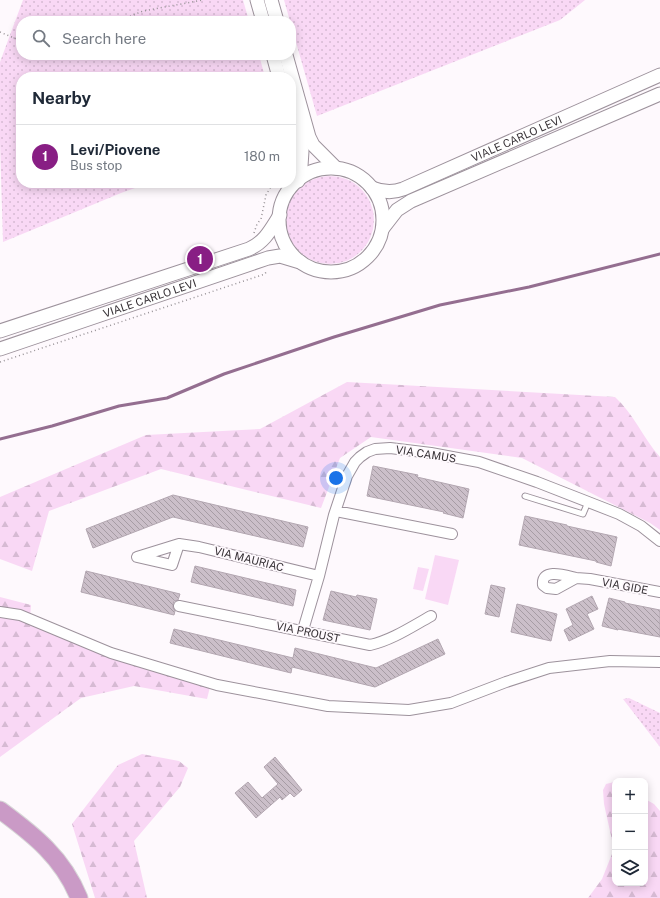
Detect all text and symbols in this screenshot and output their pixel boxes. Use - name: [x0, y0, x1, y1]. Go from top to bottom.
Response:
- search box: [16, 16, 296, 60]
- icon: search: [30, 27, 52, 49]
- text: Search here: [62, 30, 146, 47]
- text: Nearby: [32, 88, 91, 108]
- street label: VIALE CARLO LEVI: [470, 113, 564, 164]
- text: Levi/Piovene: [70, 141, 160, 158]
- text: 1: [42, 149, 48, 164]
- text: 180 m: [244, 149, 280, 164]
- text: Bus stop: [70, 158, 122, 173]
- pin: 1: [187, 244, 213, 274]
- street label: VIALE CARLO LEVI: [101, 277, 198, 320]
- street label: VIA CAMUS: [395, 443, 457, 465]
- your location: [326, 468, 346, 488]
- street label: VIA MAURIAC: [213, 545, 285, 573]
- street label: VIA GIDE: [601, 576, 649, 596]
- street label: VIA PROUST: [275, 619, 341, 645]
- map controls: [612, 778, 648, 886]
- button: +: [612, 778, 648, 814]
- button: −: [612, 814, 648, 850]
- button: layers: [612, 850, 648, 886]

